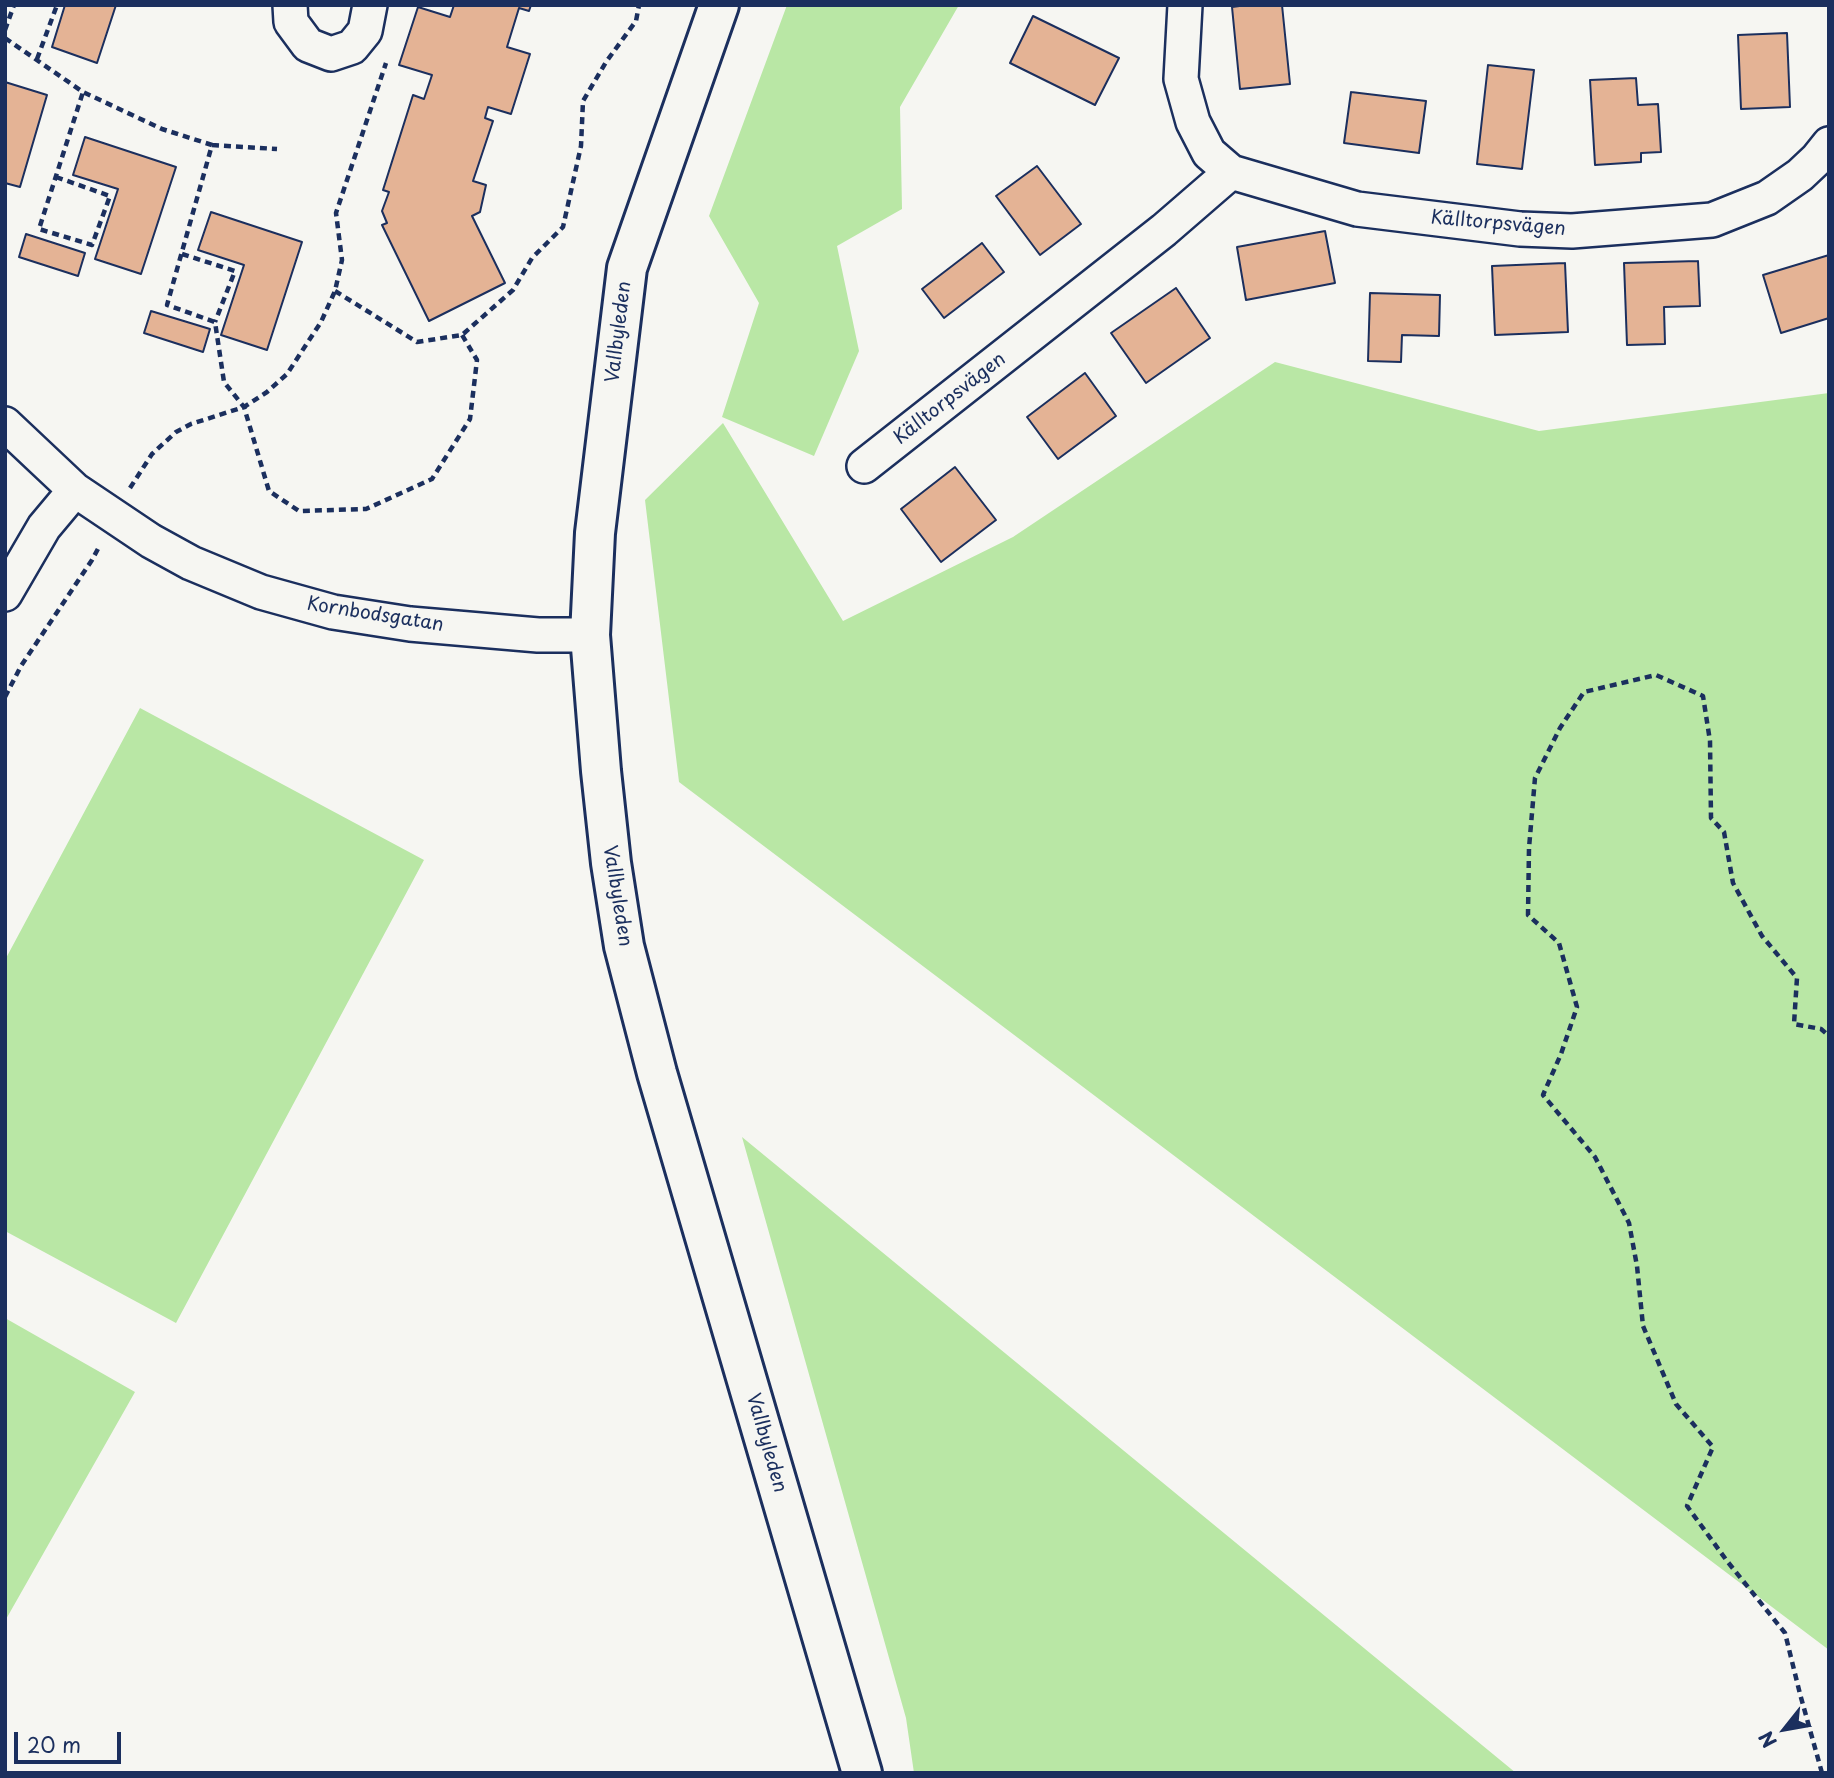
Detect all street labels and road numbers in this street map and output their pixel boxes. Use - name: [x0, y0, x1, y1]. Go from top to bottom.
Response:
- street label: Källtorpsvägen: [1429, 207, 1567, 241]
- street label: Vallbyleden: [601, 280, 637, 384]
- street label: Källtorpsvägen: [889, 348, 1011, 450]
- street label: Kornbodsgatan: [305, 593, 445, 637]
- street label: Vallbyleden: [598, 844, 636, 948]
- street label: Vallbyleden: [741, 1391, 791, 1495]

